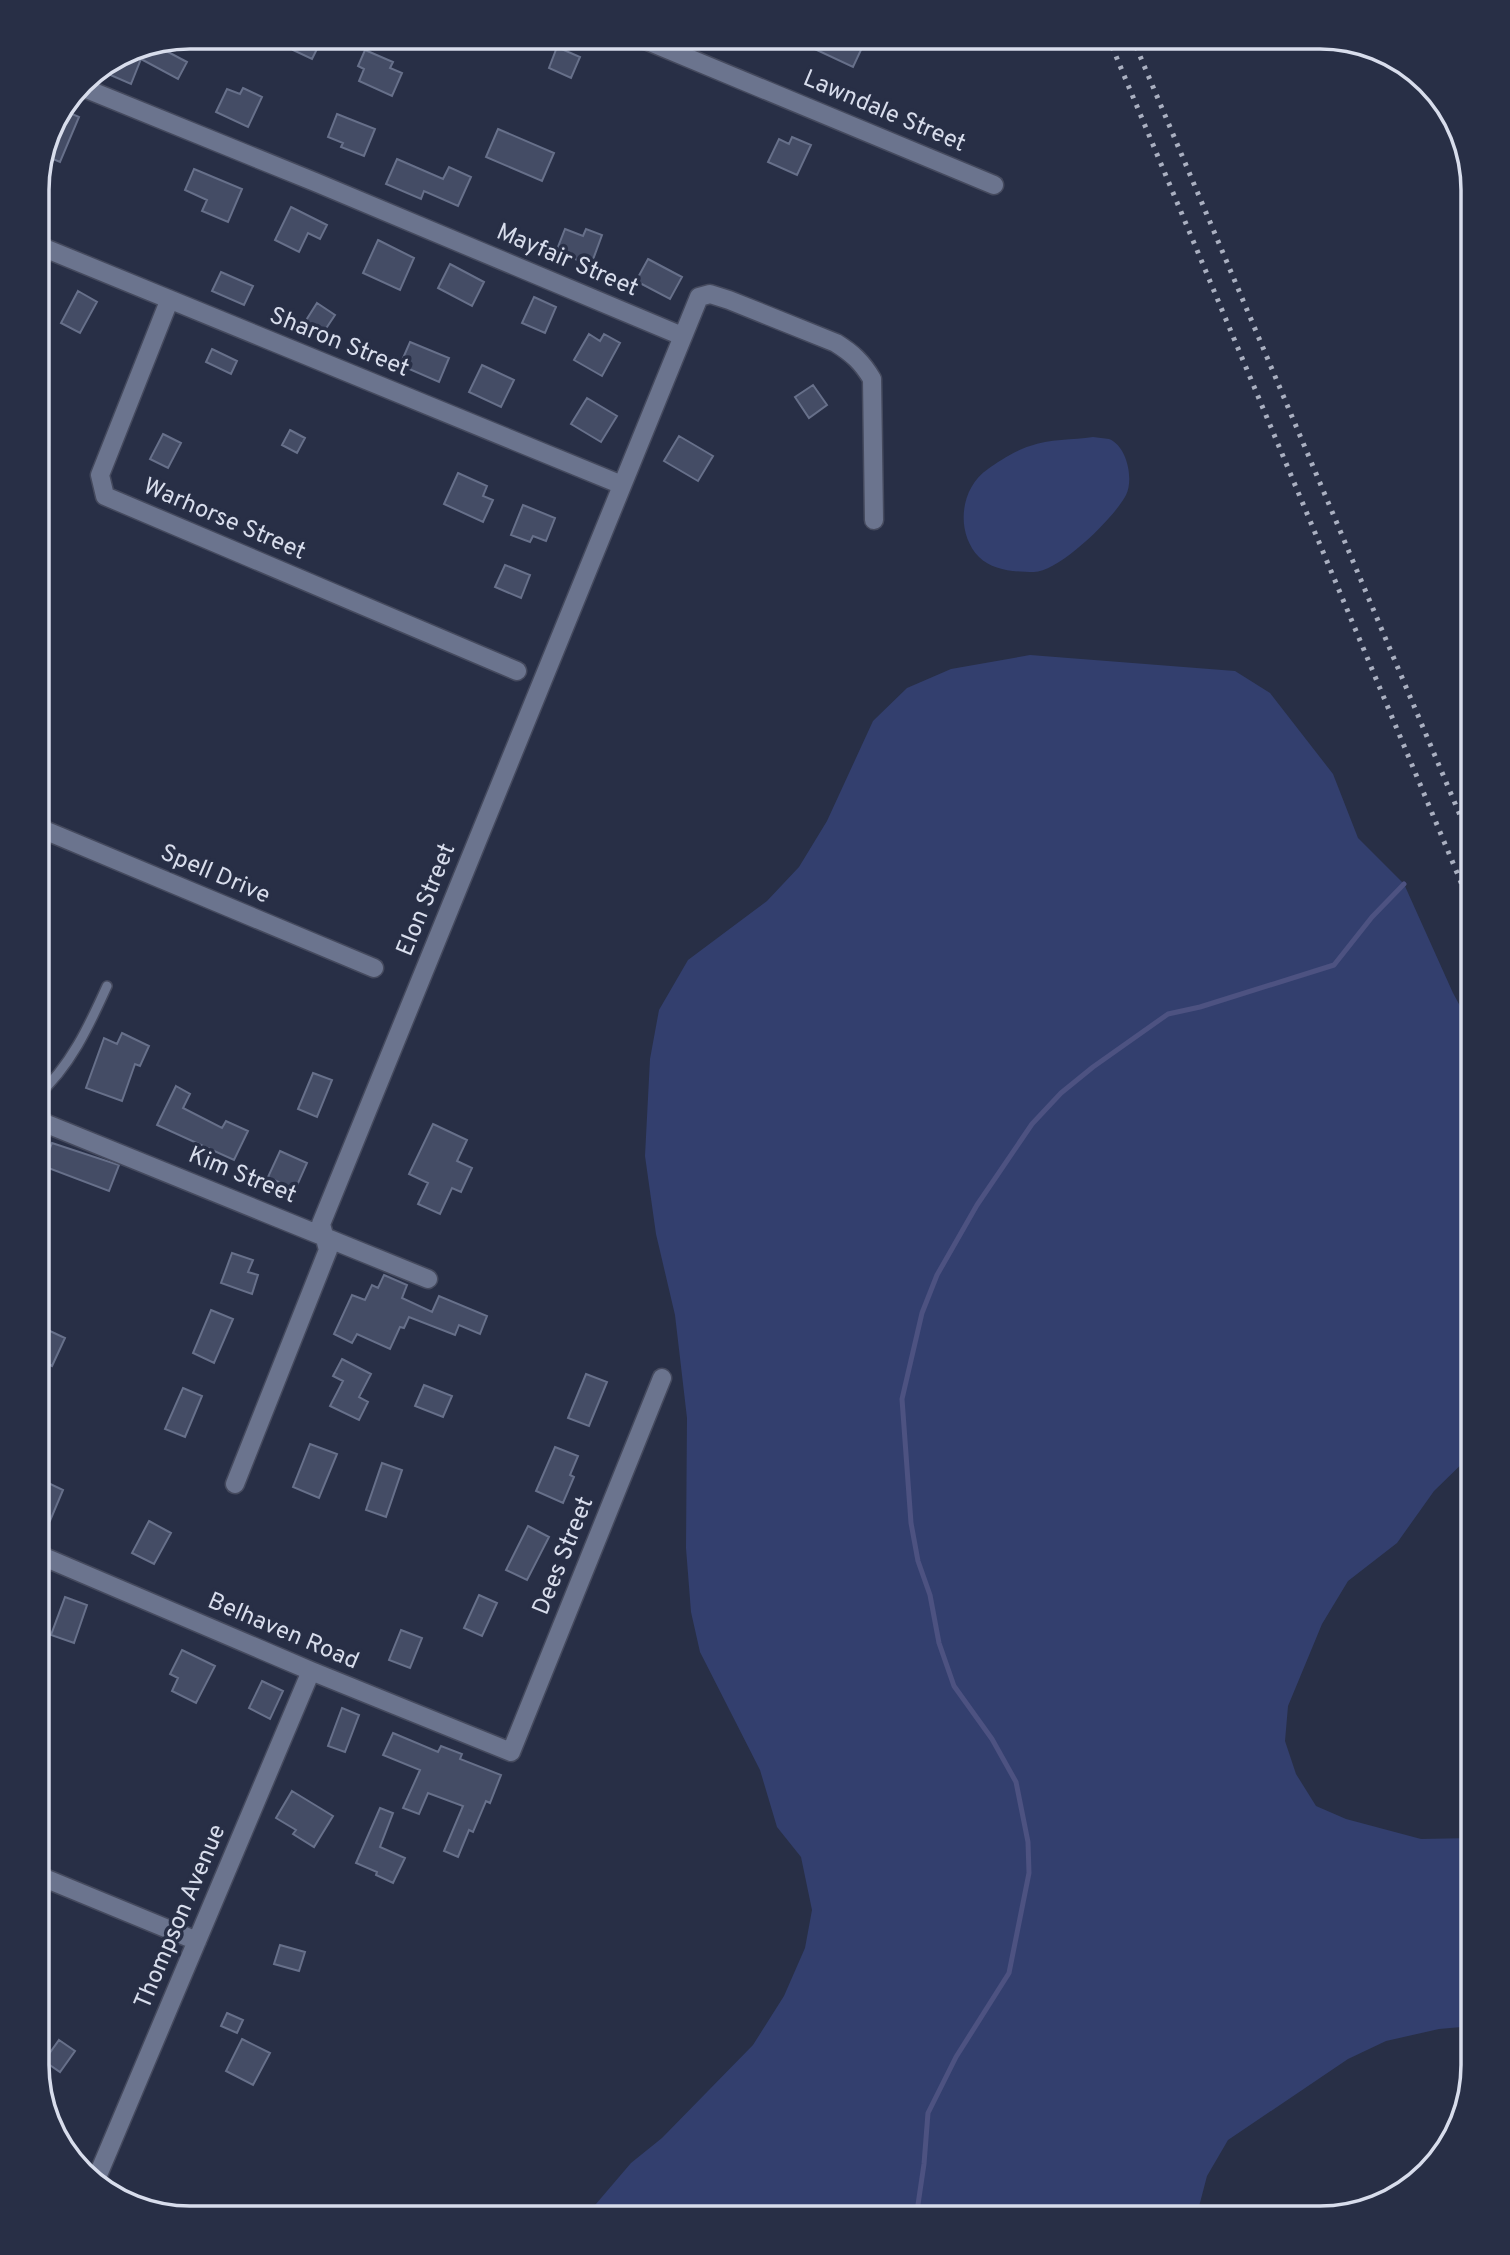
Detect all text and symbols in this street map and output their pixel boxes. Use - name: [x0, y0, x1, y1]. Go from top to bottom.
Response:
- street label: Lawndale Street: [798, 64, 970, 160]
- street label: Mayfair Street: [491, 218, 643, 304]
- street label: Sharon Street: [265, 301, 413, 385]
- street label: Warhorse Street: [138, 472, 310, 568]
- street label: Spell Drive: [156, 838, 274, 912]
- street label: Elon Street: [391, 839, 463, 961]
- street label: Kim Street: [184, 1141, 300, 1211]
- street label: Dees Street: [527, 1492, 601, 1620]
- street label: Belhaven Road: [203, 1587, 363, 1677]
- street label: Thompson Avenue: [129, 1820, 233, 2014]

